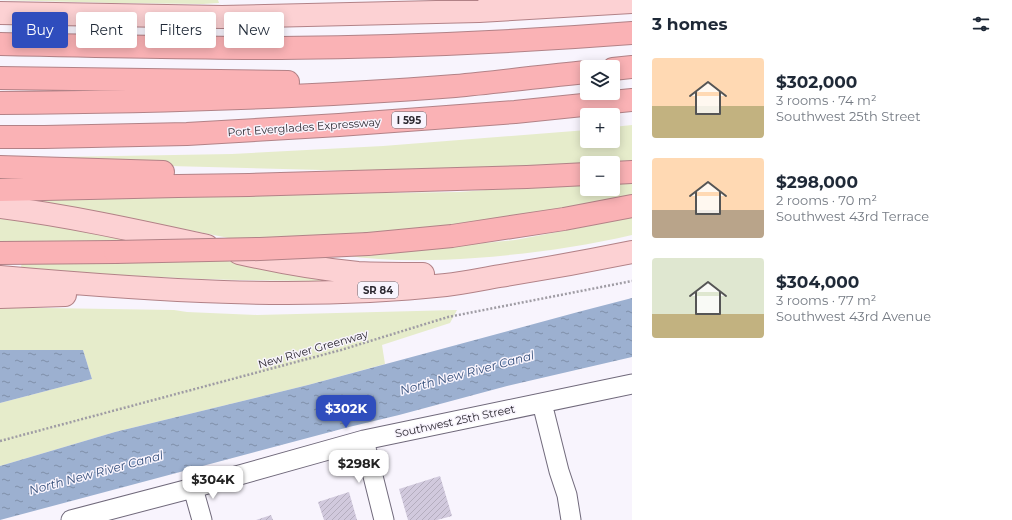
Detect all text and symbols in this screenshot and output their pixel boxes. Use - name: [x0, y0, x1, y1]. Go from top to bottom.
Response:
- chip: Buy: [12, 12, 68, 48]
- chip: Rent: [76, 12, 137, 48]
- chip: Filters: [145, 12, 216, 48]
- chip: New: [224, 12, 284, 48]
- icon: filters: [970, 13, 992, 35]
- text: 3 homes: [652, 14, 727, 34]
- map controls: [580, 60, 620, 196]
- button: layers: [580, 60, 620, 100]
- text: $302,000: [776, 72, 857, 92]
- icon: home: [684, 74, 732, 122]
- text: 3 rooms · 74 m²: [776, 92, 877, 108]
- button: +: [580, 108, 620, 148]
- text: Southwest 25th Street: [776, 108, 920, 124]
- road number: I 595: [392, 112, 426, 128]
- street label: Port Everglades Expressway: [227, 115, 381, 139]
- button: −: [580, 156, 620, 196]
- text: $298,000: [776, 172, 858, 192]
- icon: home: [684, 174, 732, 222]
- text: 2 rooms · 70 m²: [776, 192, 877, 208]
- text: Southwest 43rd Terrace: [776, 208, 929, 224]
- text: $304,000: [776, 272, 859, 292]
- icon: home: [684, 274, 732, 322]
- road number: SR 84: [358, 282, 398, 298]
- text: 3 rooms · 77 m²: [776, 292, 876, 308]
- text: Southwest 43rd Avenue: [776, 308, 931, 324]
- street label: New River Greenway: [256, 327, 370, 371]
- water label: North New River Canal: [398, 347, 536, 398]
- pin: $302K: [318, 395, 374, 429]
- text: $302K: [325, 400, 367, 416]
- street label: Southwest 25th Street: [394, 401, 517, 441]
- water label: North New River Canal: [27, 447, 165, 498]
- pin: $298K: [331, 450, 387, 484]
- text: $298K: [338, 455, 380, 471]
- pin: $304K: [185, 466, 241, 500]
- text: $304K: [191, 471, 235, 487]

